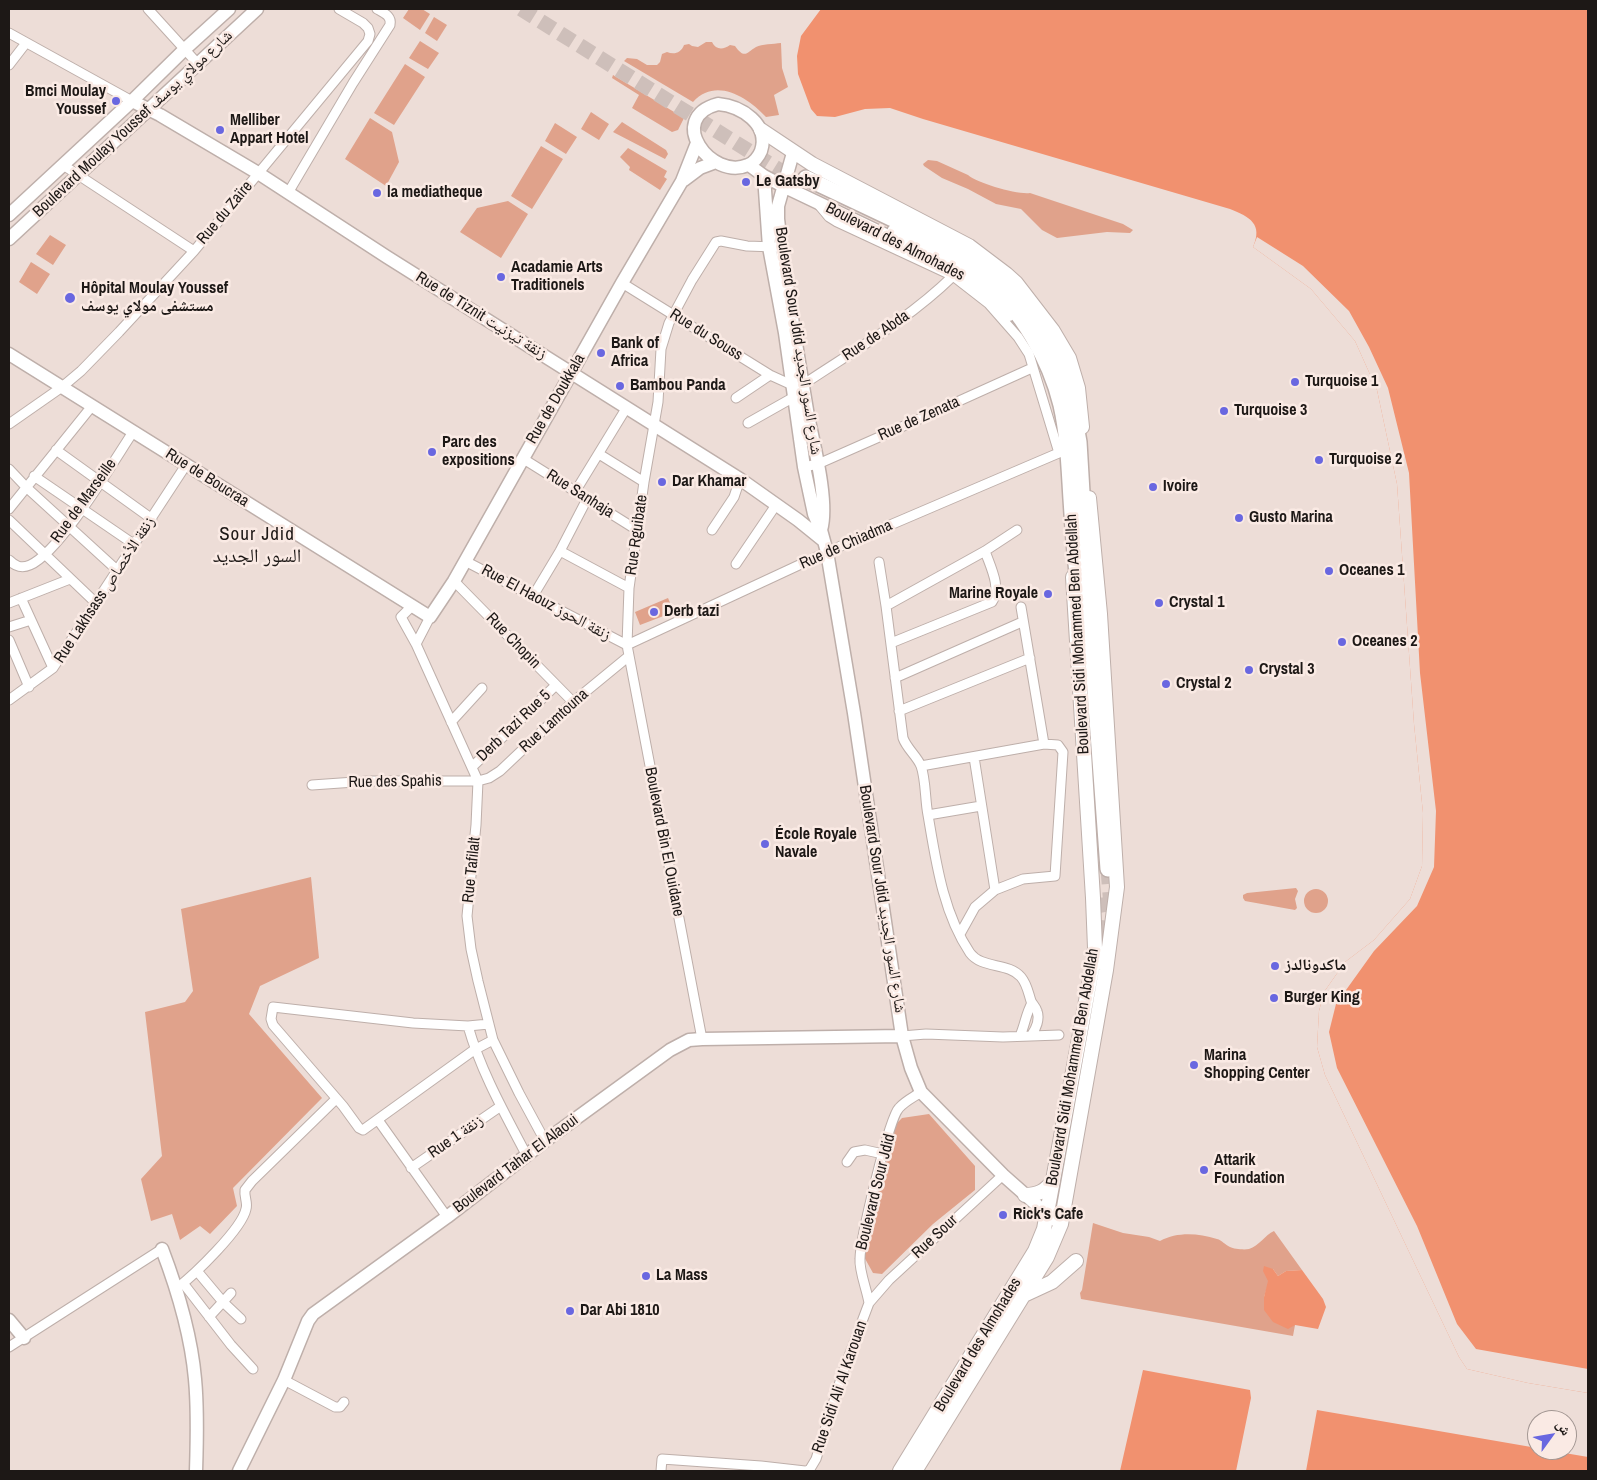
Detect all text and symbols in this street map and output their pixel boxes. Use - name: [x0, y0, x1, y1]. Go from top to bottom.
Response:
- street label: Boulevard Moulay Youssef شارع مولاي يوسف: [29, 26, 237, 222]
- place label: Bmci Moulay Youssef: [25, 82, 106, 120]
- marker: Bmci Moulay Youssef: [110, 95, 122, 107]
- place label: Melliber Appart Hotel: [230, 111, 309, 149]
- marker: Melliber Appart Hotel: [214, 124, 226, 136]
- place label: Le Gatsby: [756, 172, 819, 192]
- marker: Le Gatsby: [740, 176, 752, 188]
- street label: Rue du Zaïre: [193, 177, 257, 249]
- place label: la mediatheque: [387, 183, 483, 203]
- marker: la mediatheque: [371, 187, 383, 199]
- street label: Boulevard des Almohades: [822, 199, 968, 285]
- street label: Boulevard Sour Jdid شارع السور الجديد: [771, 226, 825, 456]
- place label: Acadamie Arts Traditionels: [511, 258, 603, 296]
- street label: Rue de Tiznit زنقة تيزنيت: [412, 268, 550, 364]
- marker: Acadamie Arts Traditionels: [495, 271, 507, 283]
- place label: Hôpital Moulay Youssef مستشفى مولاي يوسف: [81, 279, 228, 317]
- marker: Hôpital Moulay Youssef مستشفى مولاي يوسف: [63, 291, 77, 305]
- street label: Rue du Souss: [666, 305, 746, 365]
- street label: Rue de Abda: [839, 307, 913, 365]
- place label: Bank of Africa: [611, 334, 659, 372]
- marker: Bank of Africa: [595, 347, 607, 359]
- street label: Rue de Doukkala: [523, 351, 589, 447]
- place label: Turquoise 1: [1305, 372, 1378, 392]
- place label: Bambou Panda: [630, 376, 726, 396]
- marker: Turquoise 1: [1289, 376, 1301, 388]
- marker: Bambou Panda: [614, 380, 626, 392]
- street label: Rue de Zenata: [875, 393, 963, 445]
- place label: Turquoise 3: [1234, 401, 1307, 421]
- marker: Turquoise 3: [1218, 405, 1230, 417]
- place label: Parc des expositions: [442, 433, 515, 471]
- street label: Rue de Boucraa: [162, 445, 252, 511]
- marker: Parc des expositions: [426, 446, 438, 458]
- place label: Turquoise 2: [1329, 450, 1402, 470]
- marker: Turquoise 2: [1313, 454, 1325, 466]
- street label: Rue de Marseille: [47, 455, 121, 547]
- street label: Rue Sanhaja: [543, 466, 617, 522]
- place label: Dar Khamar: [672, 472, 746, 492]
- marker: Dar Khamar: [656, 476, 668, 488]
- place label: Ivoire: [1163, 477, 1198, 497]
- marker: Ivoire: [1147, 481, 1159, 493]
- street label: Rue Rguibate: [622, 494, 652, 576]
- place label: Gusto Marina: [1249, 508, 1333, 528]
- marker: Gusto Marina: [1233, 512, 1245, 524]
- street label: Rue Lakhsass زنقة الأخصاص: [50, 513, 160, 667]
- street label: Boulevard Sidi Mohammed Ben Abdellah: [1062, 513, 1094, 755]
- street label: Rue de Chiadma: [797, 516, 895, 574]
- district label: Sour Jdid السور الجديد: [213, 524, 301, 568]
- street label: Rue El Haouz زنقة الحوز: [478, 561, 614, 645]
- place label: Oceanes 1: [1339, 561, 1405, 581]
- marker: Oceanes 1: [1323, 565, 1335, 577]
- place label: Marine Royale: [949, 584, 1038, 604]
- marker: Marine Royale: [1042, 588, 1054, 600]
- place label: Crystal 1: [1169, 593, 1224, 613]
- marker: Crystal 1: [1153, 597, 1165, 609]
- place label: Derb tazi: [664, 602, 719, 622]
- marker: Derb tazi: [648, 606, 660, 618]
- street label: Rue Chopin: [482, 609, 544, 673]
- place label: Oceanes 2: [1352, 632, 1418, 652]
- marker: Oceanes 2: [1336, 636, 1348, 648]
- place label: Crystal 3: [1259, 660, 1314, 680]
- marker: Crystal 3: [1243, 664, 1255, 676]
- place label: Crystal 2: [1176, 674, 1231, 694]
- marker: Crystal 2: [1160, 678, 1172, 690]
- street label: Rue Lamtouna: [516, 685, 592, 757]
- street label: Derb Tazi Rue 5: [473, 686, 555, 766]
- street label: Boulevard Bin El Ouidane: [640, 766, 688, 918]
- street label: Rue des Spahis: [348, 772, 442, 792]
- street label: Boulevard Sour Jdid شارع السور الجديد: [855, 784, 909, 1014]
- place label: École Royale Navale: [775, 825, 857, 863]
- street label: Rue Tafilalt: [459, 836, 485, 904]
- marker: École Royale Navale: [759, 838, 771, 850]
- street label: Boulevard Sidi Mohammed Ben Abdellah: [1043, 947, 1103, 1187]
- place label: ماكدونالدز: [1285, 956, 1346, 976]
- marker: ماكدونالدز: [1269, 960, 1281, 972]
- place label: Burger King: [1284, 988, 1360, 1008]
- marker: Burger King: [1268, 992, 1280, 1004]
- place label: Marina Shopping Center: [1204, 1046, 1310, 1084]
- marker: Marina Shopping Center: [1188, 1059, 1200, 1071]
- street label: Rue 1 زنقة: [425, 1111, 487, 1163]
- street label: Boulevard Tahar El Alaoui: [450, 1111, 582, 1217]
- street label: Boulevard Sour Jdid: [852, 1132, 900, 1252]
- place label: Attarik Foundation: [1214, 1151, 1285, 1189]
- marker: Attarik Foundation: [1198, 1164, 1210, 1176]
- place label: Rick's Cafe: [1013, 1205, 1083, 1225]
- marker: Rick's Cafe: [997, 1209, 1009, 1221]
- street label: Rue Sour: [908, 1211, 962, 1263]
- place label: La Mass: [656, 1266, 708, 1286]
- marker: La Mass: [640, 1270, 652, 1282]
- street label: Boulevard des Almohades: [930, 1274, 1026, 1416]
- place label: Dar Abi 1810: [580, 1301, 659, 1321]
- marker: Dar Abi 1810: [564, 1305, 576, 1317]
- street label: Rue Sidi Ali Al Karouan: [808, 1318, 872, 1456]
- north arrow: [1527, 1410, 1577, 1460]
- text: ش: [1552, 1417, 1575, 1439]

